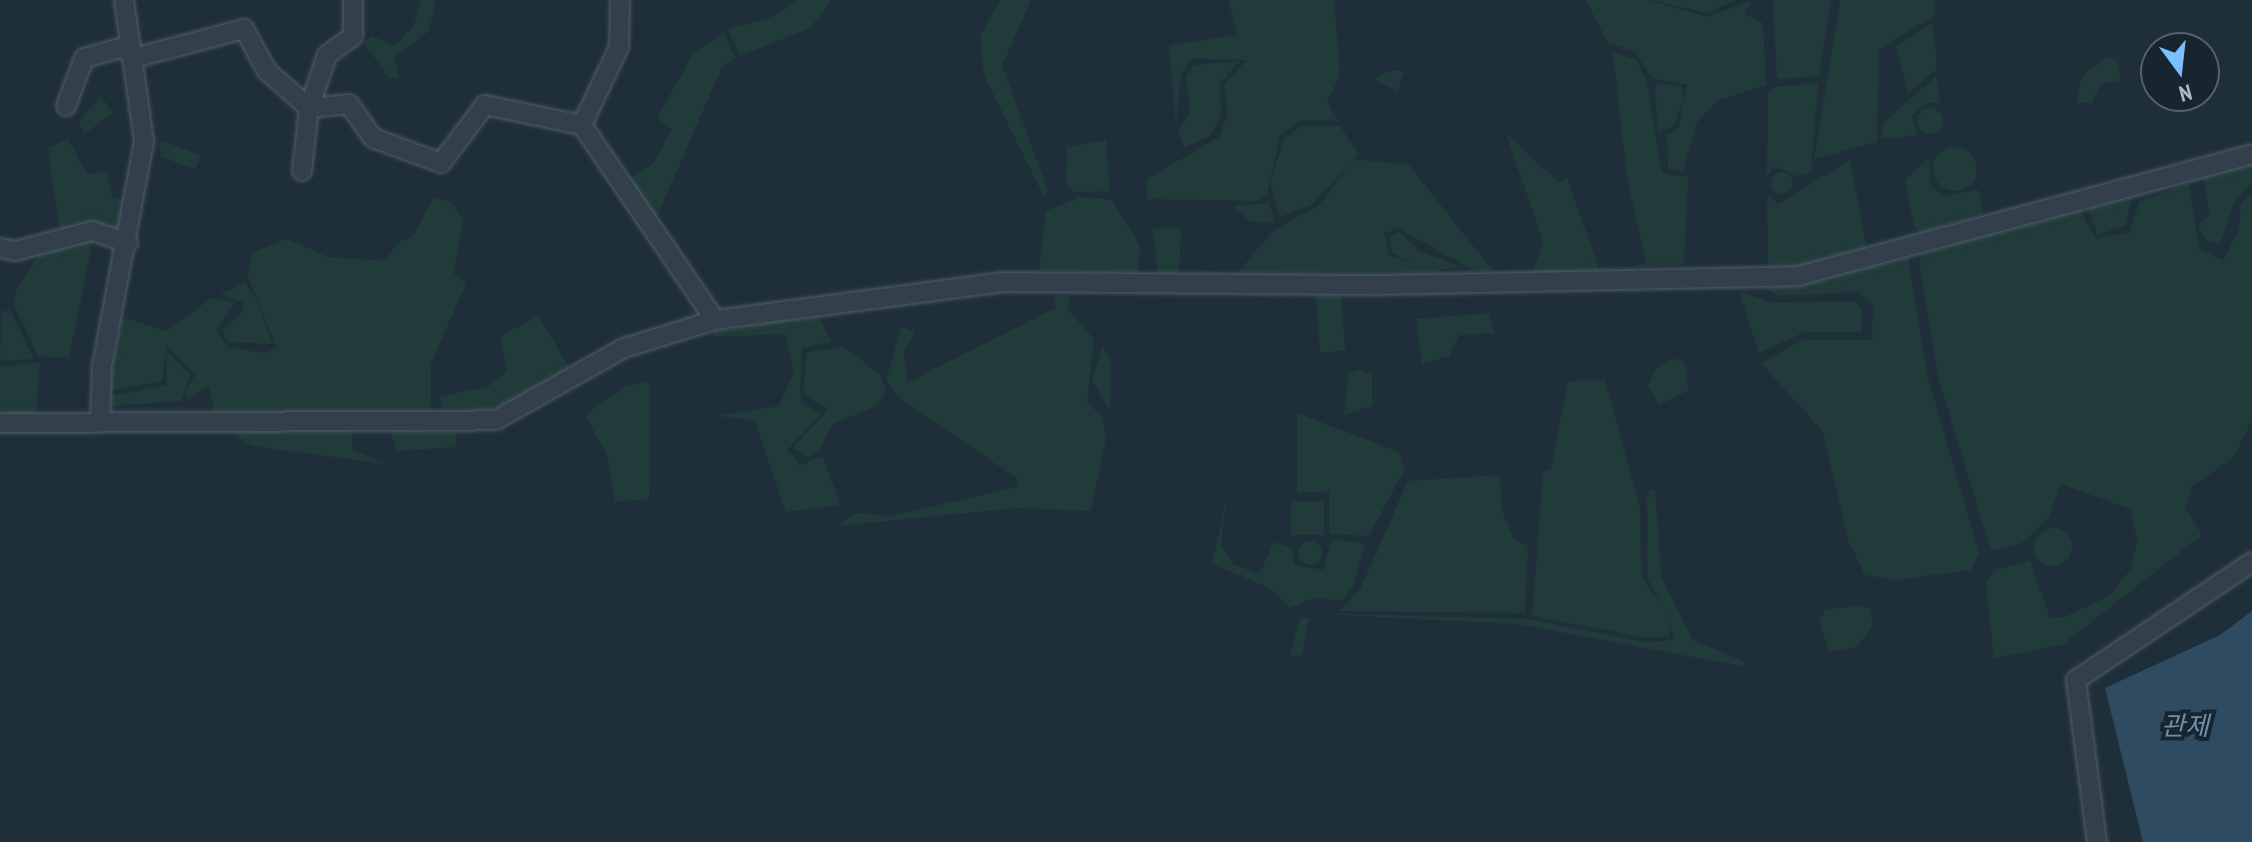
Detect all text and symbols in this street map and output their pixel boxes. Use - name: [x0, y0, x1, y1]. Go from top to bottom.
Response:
- north arrow: [2140, 32, 2220, 112]
- text: N: [2176, 78, 2195, 108]
- water label: 관제: [2161, 710, 2209, 742]

